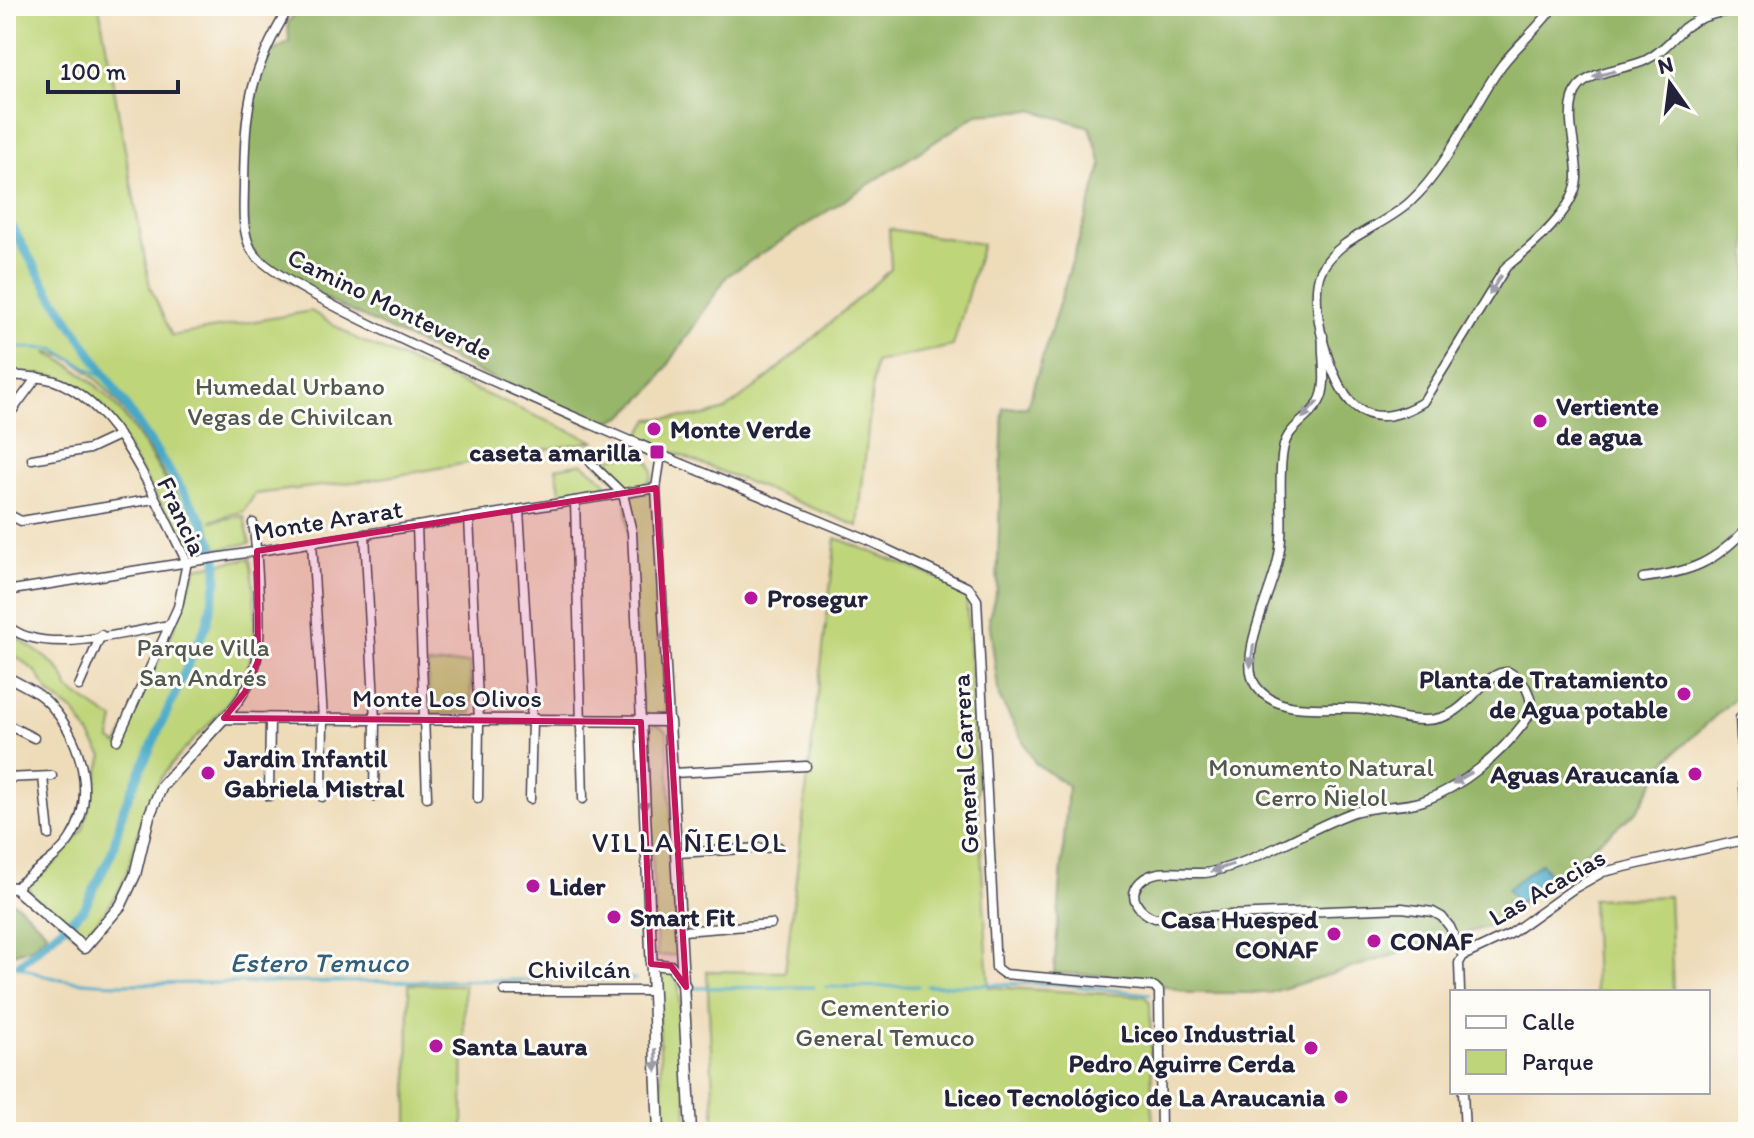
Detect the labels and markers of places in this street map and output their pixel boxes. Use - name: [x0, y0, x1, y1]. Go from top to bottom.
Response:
- place label: Vertiente de agua: [1556, 390, 1659, 452]
- marker: Vertiente de agua: [1531, 412, 1549, 430]
- place label: Monte Verde: [670, 413, 811, 445]
- marker: Monte Verde: [645, 420, 663, 438]
- place label: caseta amarilla: [469, 436, 641, 468]
- marker: caseta amarilla: [648, 443, 666, 461]
- place label: Prosegur: [767, 582, 868, 614]
- marker: Prosegur: [742, 589, 760, 607]
- place label: Planta de Tratamiento de Agua potable: [1419, 663, 1668, 725]
- marker: Planta de Tratamiento de Agua potable: [1675, 685, 1693, 703]
- place label: Jardin Infantil Gabriela Mistral: [223, 742, 405, 804]
- place label: Aguas Araucanía: [1490, 758, 1679, 790]
- marker: Jardin Infantil Gabriela Mistral: [199, 764, 217, 782]
- marker: Aguas Araucanía: [1686, 765, 1704, 783]
- place label: Lider: [549, 870, 606, 902]
- marker: Lider: [524, 877, 542, 895]
- place label: Smart Fit: [630, 901, 736, 933]
- place label: Casa Huesped CONAF: [1161, 903, 1319, 965]
- marker: Smart Fit: [605, 908, 623, 926]
- marker: Casa Huesped CONAF: [1325, 925, 1343, 943]
- place label: CONAF: [1390, 925, 1474, 957]
- marker: CONAF: [1365, 932, 1383, 950]
- place label: Liceo Industrial Pedro Aguirre Cerda: [1068, 1017, 1296, 1079]
- place label: Santa Laura: [452, 1030, 588, 1062]
- marker: Santa Laura: [427, 1037, 445, 1055]
- marker: Liceo Industrial Pedro Aguirre Cerda: [1302, 1039, 1320, 1057]
- place label: Liceo Tecnológico de La Araucania: [944, 1081, 1325, 1113]
- marker: Liceo Tecnológico de La Araucania: [1332, 1088, 1350, 1106]

